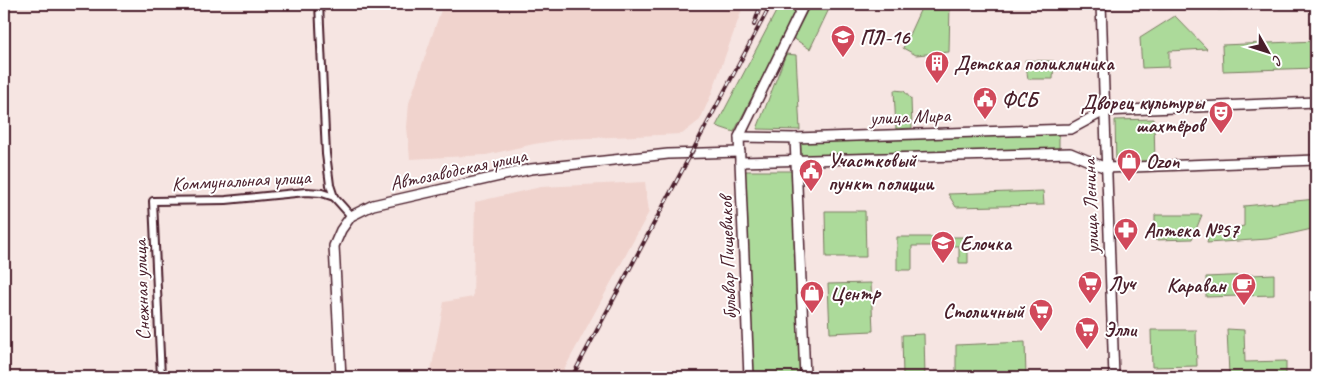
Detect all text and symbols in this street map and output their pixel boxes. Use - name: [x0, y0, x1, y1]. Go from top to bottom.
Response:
- school or university icon: ПЛ-16: [830, 24, 856, 58]
- place label: ПЛ-16: [860, 25, 911, 50]
- north arrow: [1242, 28, 1292, 78]
- building icon: Детская поликлиника: [924, 50, 950, 84]
- place label: Детская поликлиника: [954, 51, 1115, 76]
- text: С: [1268, 52, 1286, 70]
- public building icon: ФСБ: [972, 86, 998, 120]
- place label: ФСБ: [1002, 87, 1040, 112]
- place label: Дворец культуры шахтёров: [1081, 90, 1207, 138]
- theatre icon: Дворец культуры шахтёров: [1208, 100, 1234, 134]
- street label: улица Мира: [868, 103, 953, 130]
- street label: Автозаводская улица: [387, 142, 531, 196]
- place label: Участковый пункт полиции: [828, 148, 935, 196]
- shop icon: Ozon: [1116, 148, 1142, 182]
- place label: Ozon: [1146, 149, 1180, 174]
- street label: улица Ленина: [1076, 156, 1105, 255]
- public building icon: Участковый пункт полиции: [798, 158, 824, 192]
- street label: Коммунальная улица: [171, 164, 313, 197]
- street label: бульвар Пищевиков: [713, 192, 742, 320]
- pharmacy icon: Аптека №57: [1113, 217, 1139, 251]
- place label: Аптека №57: [1144, 218, 1240, 243]
- school or university icon: Елочка: [930, 230, 956, 264]
- place label: Елочка: [960, 231, 1013, 256]
- street label: Снежная улица: [127, 237, 156, 341]
- supermarket icon: Луч: [1077, 270, 1103, 304]
- place label: Луч: [1108, 271, 1137, 296]
- cafe icon: Караван: [1231, 272, 1257, 306]
- place label: Караван: [1167, 273, 1228, 298]
- shop icon: Центр: [799, 280, 825, 314]
- place label: Центр: [830, 281, 882, 306]
- supermarket icon: Столичный: [1028, 298, 1054, 332]
- place label: Столичный: [943, 299, 1026, 324]
- supermarket icon: Элли: [1074, 316, 1100, 350]
- place label: Элли: [1104, 317, 1138, 342]

